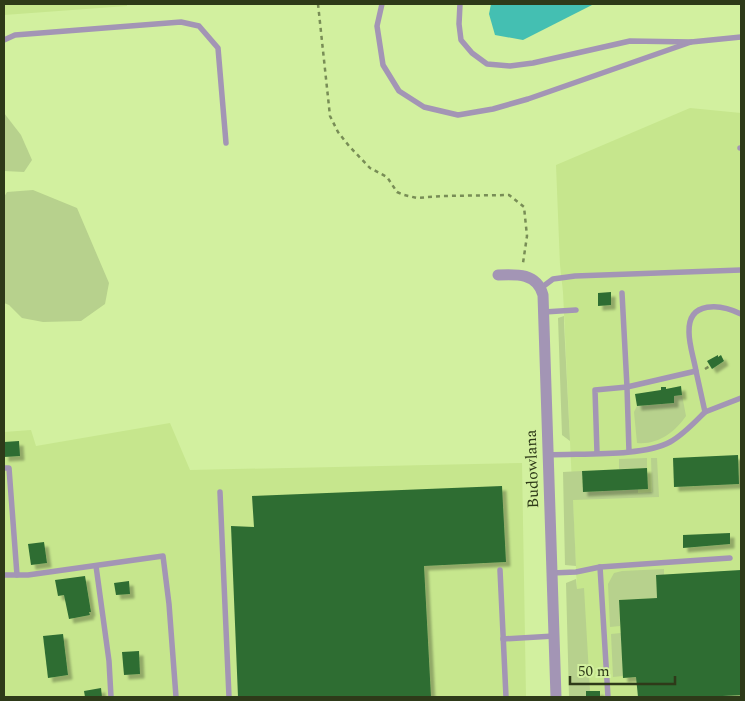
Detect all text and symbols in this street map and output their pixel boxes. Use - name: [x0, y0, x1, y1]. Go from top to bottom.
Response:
- street label: Budowlana: [519, 429, 545, 509]
- scale bar: [570, 654, 675, 686]
- text: 50 m: [578, 660, 610, 683]

